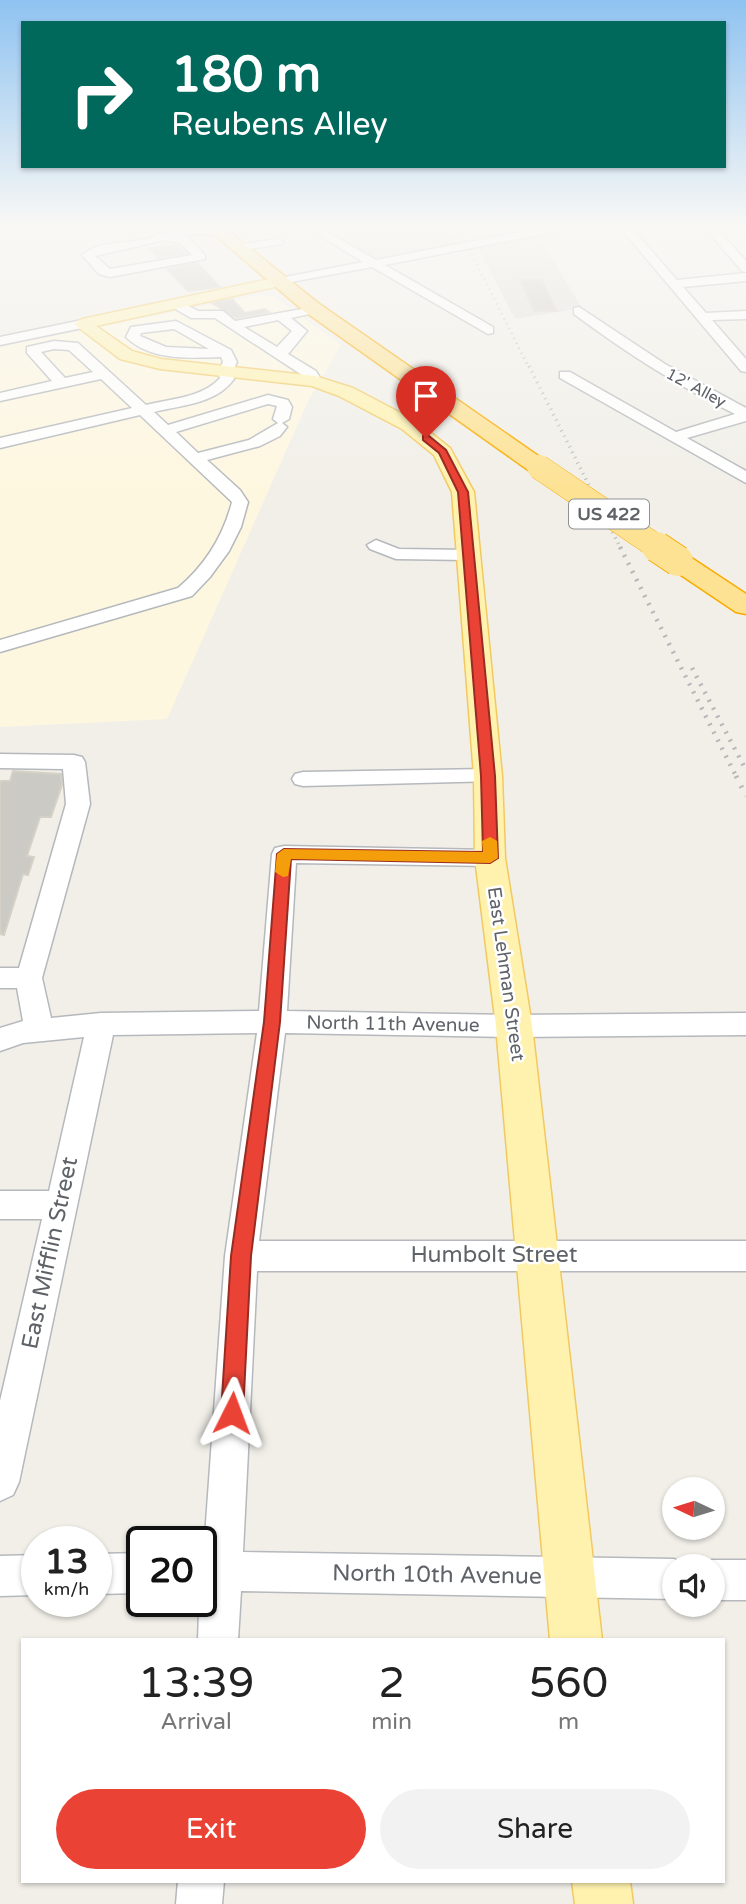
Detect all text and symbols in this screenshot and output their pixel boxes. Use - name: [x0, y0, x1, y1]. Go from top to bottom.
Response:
- text: 180 m: [171, 46, 321, 105]
- icon: right: [56, 49, 147, 140]
- text: Reubens Alley: [171, 106, 388, 144]
- street label: 12' Alley: [663, 364, 730, 412]
- pin: [396, 366, 456, 438]
- icon: arrive: [407, 377, 445, 415]
- road number: US 422: [569, 500, 649, 528]
- street label: East Lehman Street: [483, 885, 529, 1063]
- street label: North 11th Avenue: [306, 1011, 480, 1037]
- street label: East Mifflin Street: [16, 1154, 84, 1352]
- street label: Humbolt Street: [411, 1241, 578, 1269]
- position arrow: [195, 1376, 269, 1450]
- north arrow: [662, 1477, 724, 1540]
- map controls: [662, 1477, 725, 1617]
- speed limit sign: 20: [126, 1526, 217, 1617]
- text: 13: [45, 1541, 88, 1583]
- button: sound: [662, 1554, 725, 1617]
- street label: North 10th Avenue: [332, 1559, 542, 1591]
- text: km/h: [44, 1578, 89, 1600]
- text: 13:39: [138, 1658, 254, 1709]
- text: 2: [378, 1658, 405, 1709]
- text: 560: [529, 1658, 608, 1709]
- text: Arrival: [161, 1708, 232, 1736]
- text: min: [371, 1708, 412, 1736]
- text: m: [558, 1708, 579, 1736]
- button: Exit: [56, 1789, 366, 1869]
- button: Share: [380, 1789, 690, 1869]

